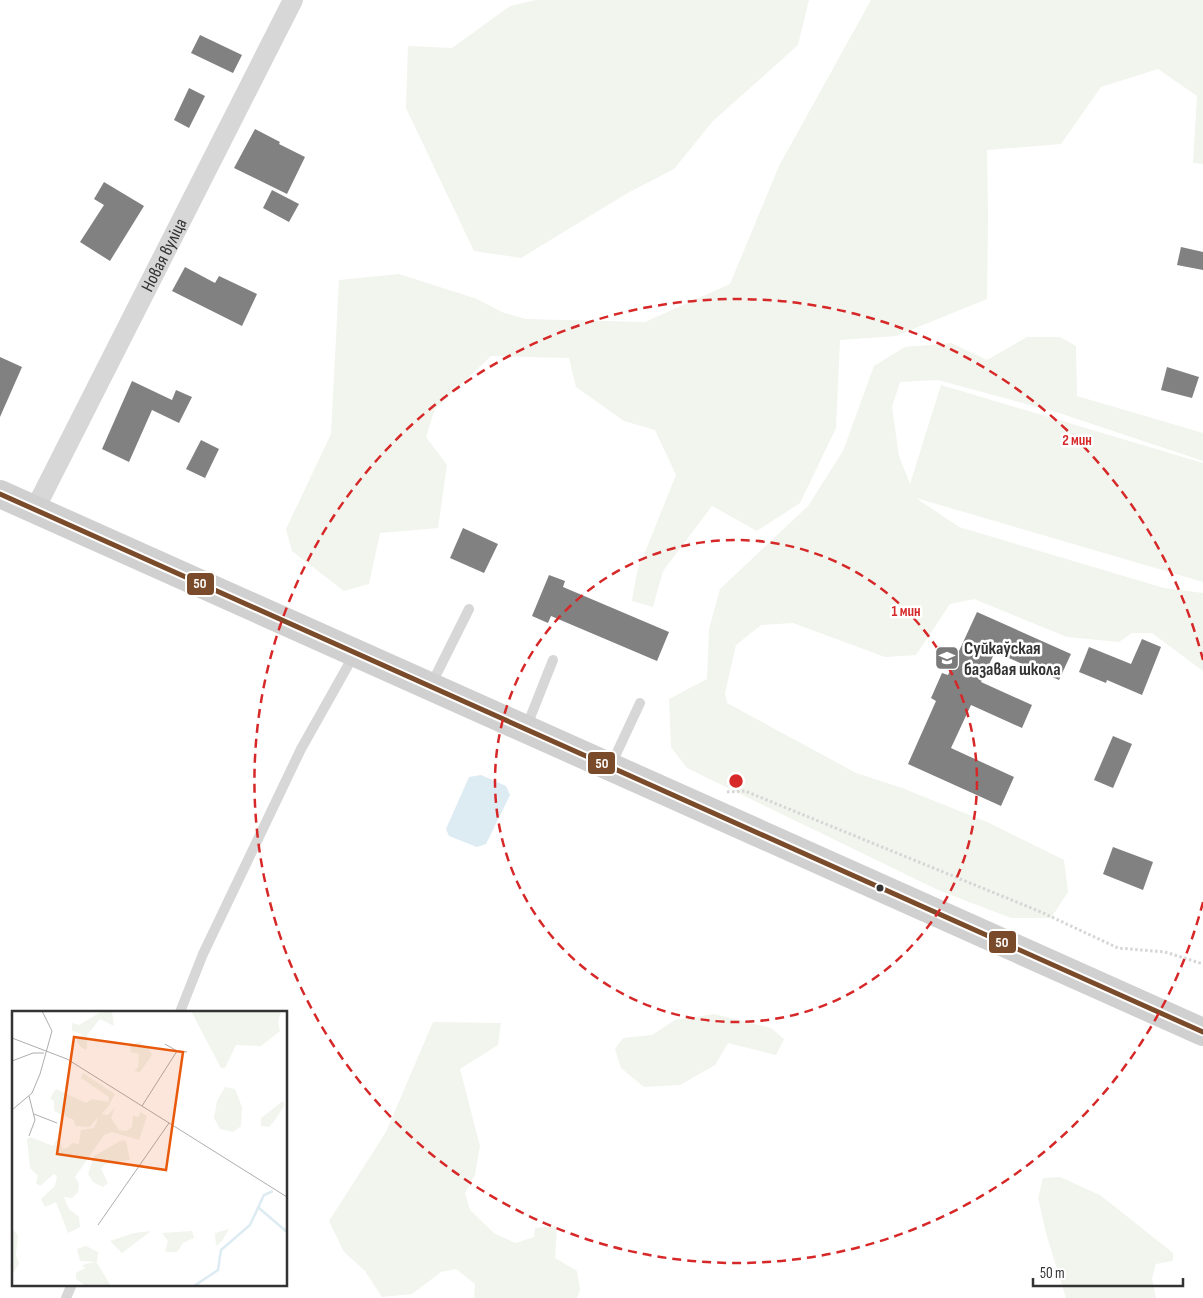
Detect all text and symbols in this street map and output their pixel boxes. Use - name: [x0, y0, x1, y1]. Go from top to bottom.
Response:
- street label: Новая вуліца: [136, 214, 191, 295]
- text: 2 мин: [1062, 431, 1092, 450]
- line badge: 50: [186, 572, 215, 596]
- text: 50: [194, 575, 207, 592]
- text: 1 мин: [891, 602, 921, 621]
- place label: Суйкаўская базавая школа: [964, 638, 1061, 680]
- school or university icon: Суйкаўская базавая школа: [934, 645, 960, 671]
- line badge: 50: [587, 751, 616, 775]
- text: 50: [596, 755, 609, 772]
- centre of rings: [727, 772, 745, 790]
- unlabelled marker: [875, 883, 885, 893]
- line badge: 50: [988, 930, 1017, 954]
- text: 50: [996, 934, 1009, 951]
- inset map: [12, 1011, 288, 1286]
- scale bar: [1033, 1256, 1183, 1288]
- text: 50 m: [1040, 1264, 1065, 1283]

